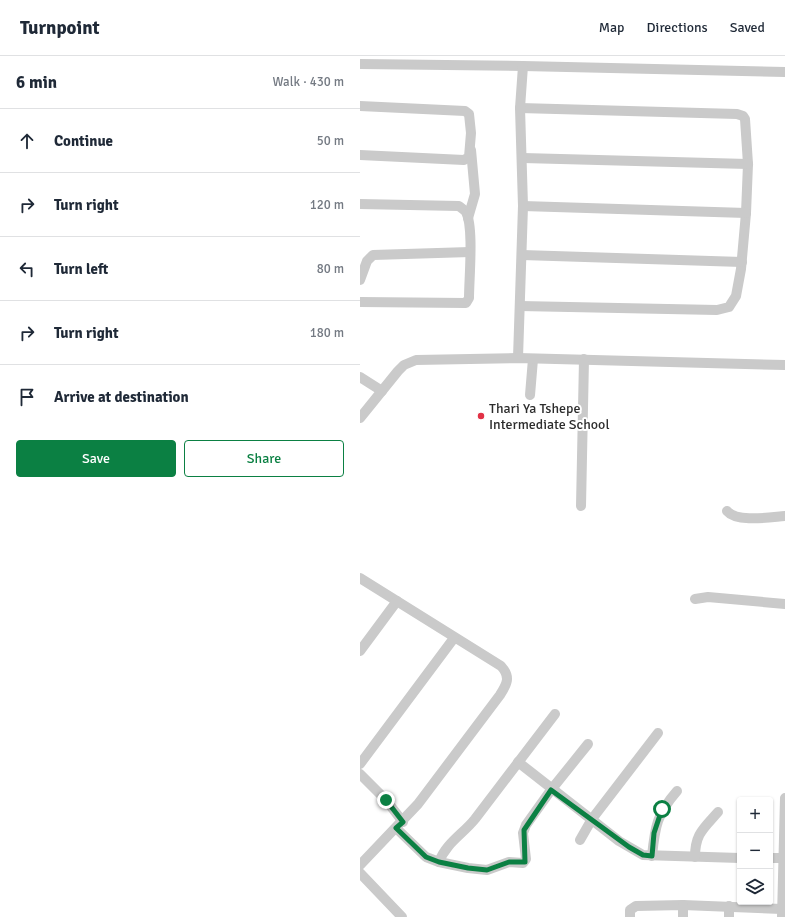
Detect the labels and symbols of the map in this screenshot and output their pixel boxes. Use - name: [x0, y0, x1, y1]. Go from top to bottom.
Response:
- place label: Thari Ya Tshepe Intermediate School: [489, 400, 610, 433]
- marker: Thari Ya Tshepe Intermediate School: [476, 411, 486, 421]
- route end: [377, 791, 395, 809]
- route start: [653, 800, 671, 818]

